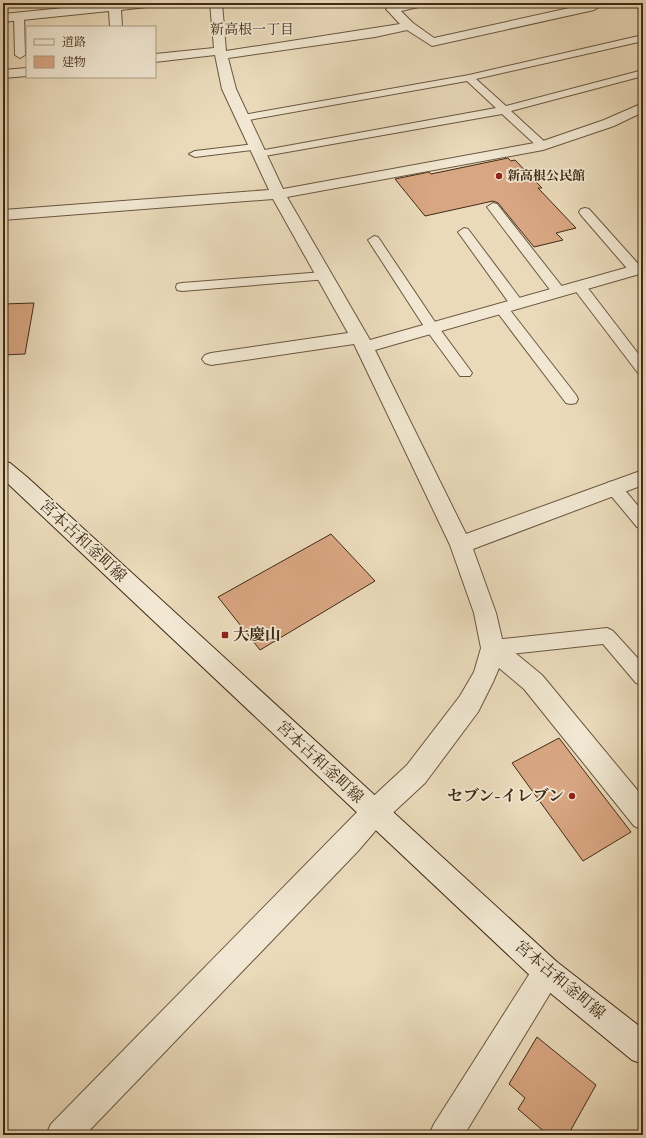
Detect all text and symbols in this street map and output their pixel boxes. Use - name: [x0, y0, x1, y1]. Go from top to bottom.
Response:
- district label: 新高根一丁目: [210, 21, 294, 39]
- legend: [26, 26, 156, 78]
- text: 道路: [62, 35, 86, 50]
- text: 建物: [62, 55, 86, 70]
- place label: 新高根公民館: [507, 168, 585, 184]
- marker: 新高根公民館: [494, 171, 504, 181]
- street label: 宮本古和釜町線: [35, 495, 131, 587]
- place label: 大慶山: [233, 625, 281, 645]
- marker: 大慶山: [220, 630, 230, 640]
- street label: 宮本古和釜町線: [272, 716, 368, 808]
- place label: セブン-イレブン: [447, 786, 564, 806]
- marker: セブン-イレブン: [567, 791, 577, 801]
- street label: 宮本古和釜町線: [511, 936, 609, 1024]

